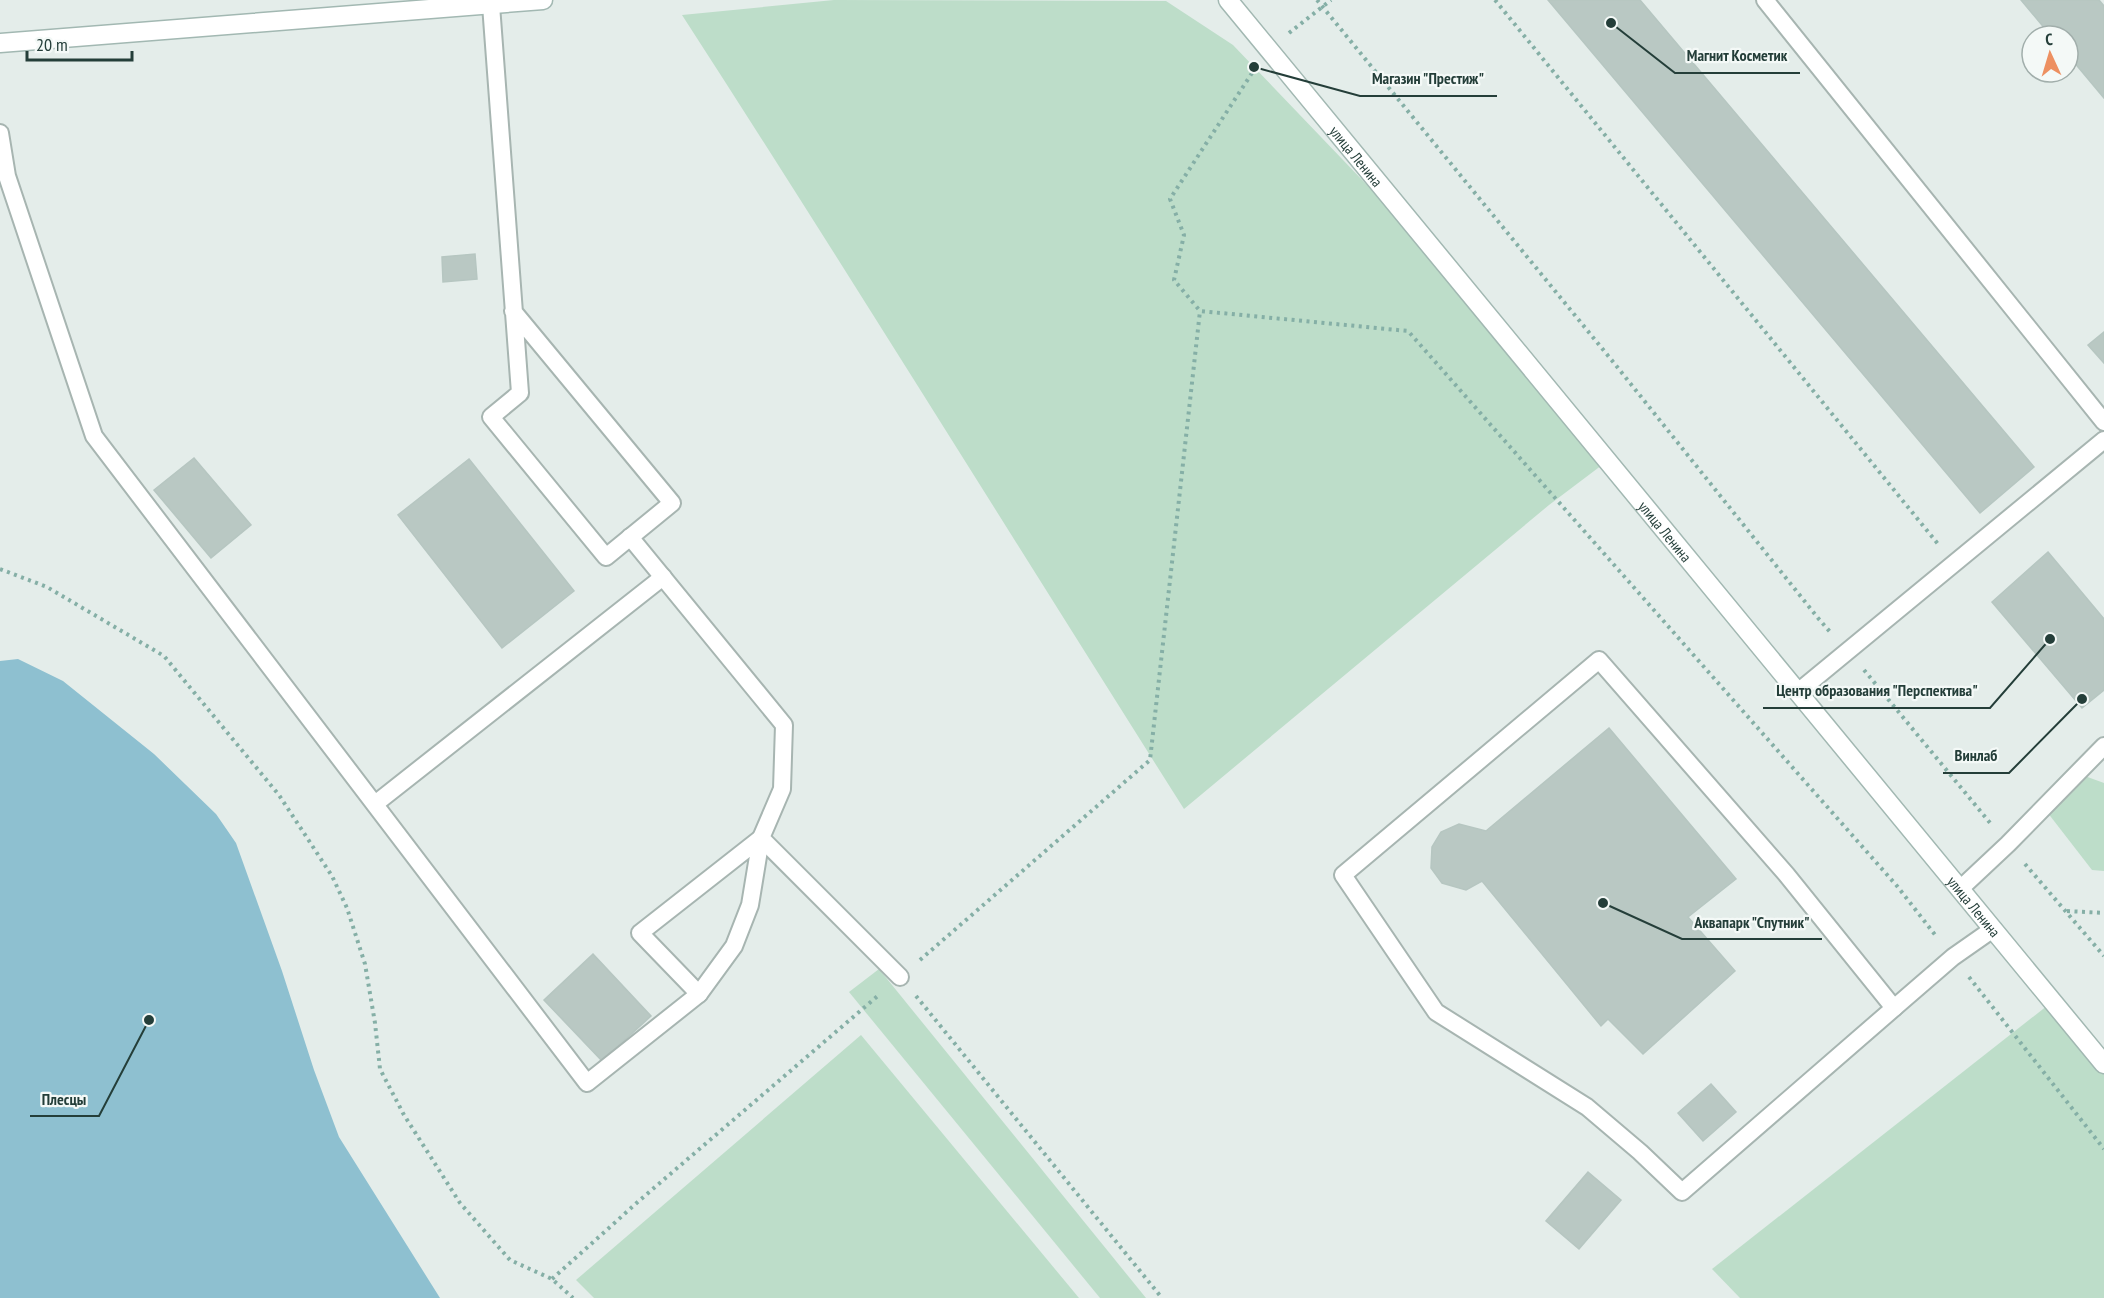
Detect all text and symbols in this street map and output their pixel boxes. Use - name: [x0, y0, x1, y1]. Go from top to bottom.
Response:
- scale bar: [27, 24, 132, 62]
- north arrow: [2020, 24, 2080, 84]
- text: С: [2045, 29, 2054, 49]
- text: 20 m: [36, 33, 68, 56]
- callout: Магнит Косметик: [1675, 39, 1800, 73]
- text: Магнит Косметик: [1687, 45, 1788, 65]
- callout: Магазин "Престиж": [1360, 62, 1497, 96]
- text: Магазин "Престиж": [1372, 68, 1484, 88]
- street label: улица Ленина: [1326, 122, 1387, 190]
- street label: улица Ленина: [1635, 497, 1696, 566]
- callout: Центр образования "Перспектива": [1763, 674, 1990, 708]
- text: Центр образования "Перспектива": [1776, 680, 1978, 700]
- callout: Винлаб: [1943, 739, 2009, 773]
- text: Винлаб: [1955, 745, 1997, 765]
- street label: улица Ленина: [1944, 872, 2005, 941]
- callout: Аквапарк "Спутник": [1682, 905, 1822, 939]
- text: Аквапарк "Спутник": [1693, 912, 1810, 932]
- callout: Плесцы: [30, 1082, 99, 1116]
- text: Плесцы: [42, 1089, 86, 1109]

